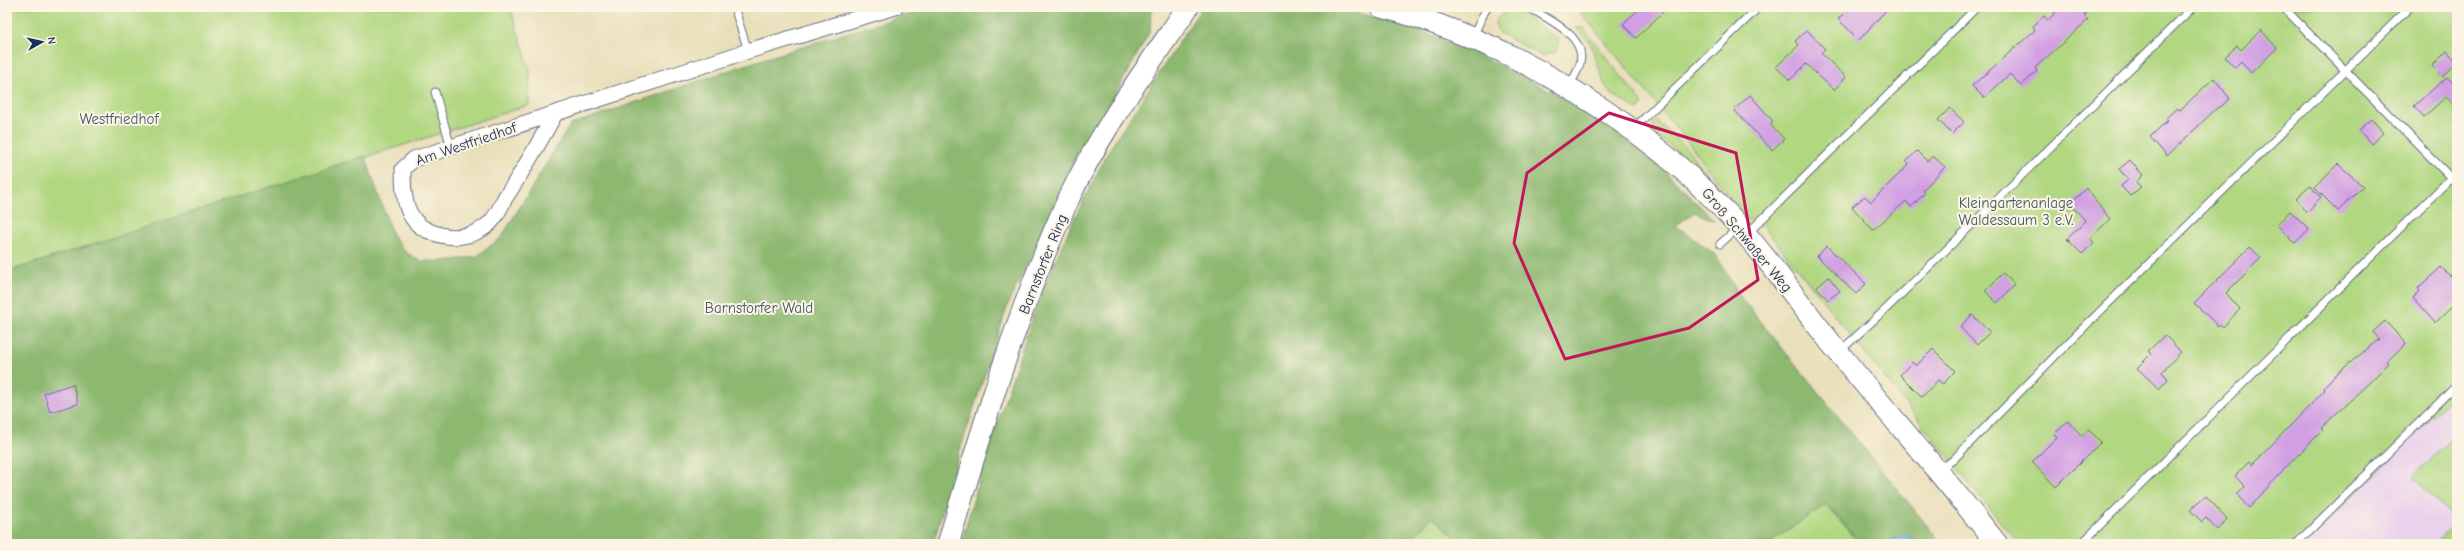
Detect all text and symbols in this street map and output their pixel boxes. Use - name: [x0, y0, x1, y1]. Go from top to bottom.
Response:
- north arrow: [22, 22, 62, 62]
- text: N: [44, 36, 58, 45]
- park label: Westfriedhof: [79, 110, 159, 128]
- street label: Am Westfriedhof: [413, 118, 519, 170]
- street label: Groß Schwaßer Weg: [1698, 184, 1796, 296]
- park label: Kleingartenanlage Waldessaum 3 e.V.: [1959, 194, 2074, 229]
- street label: Barnstorfer Ring: [1015, 211, 1071, 317]
- park label: Barnstorfer Wald: [705, 299, 813, 317]

